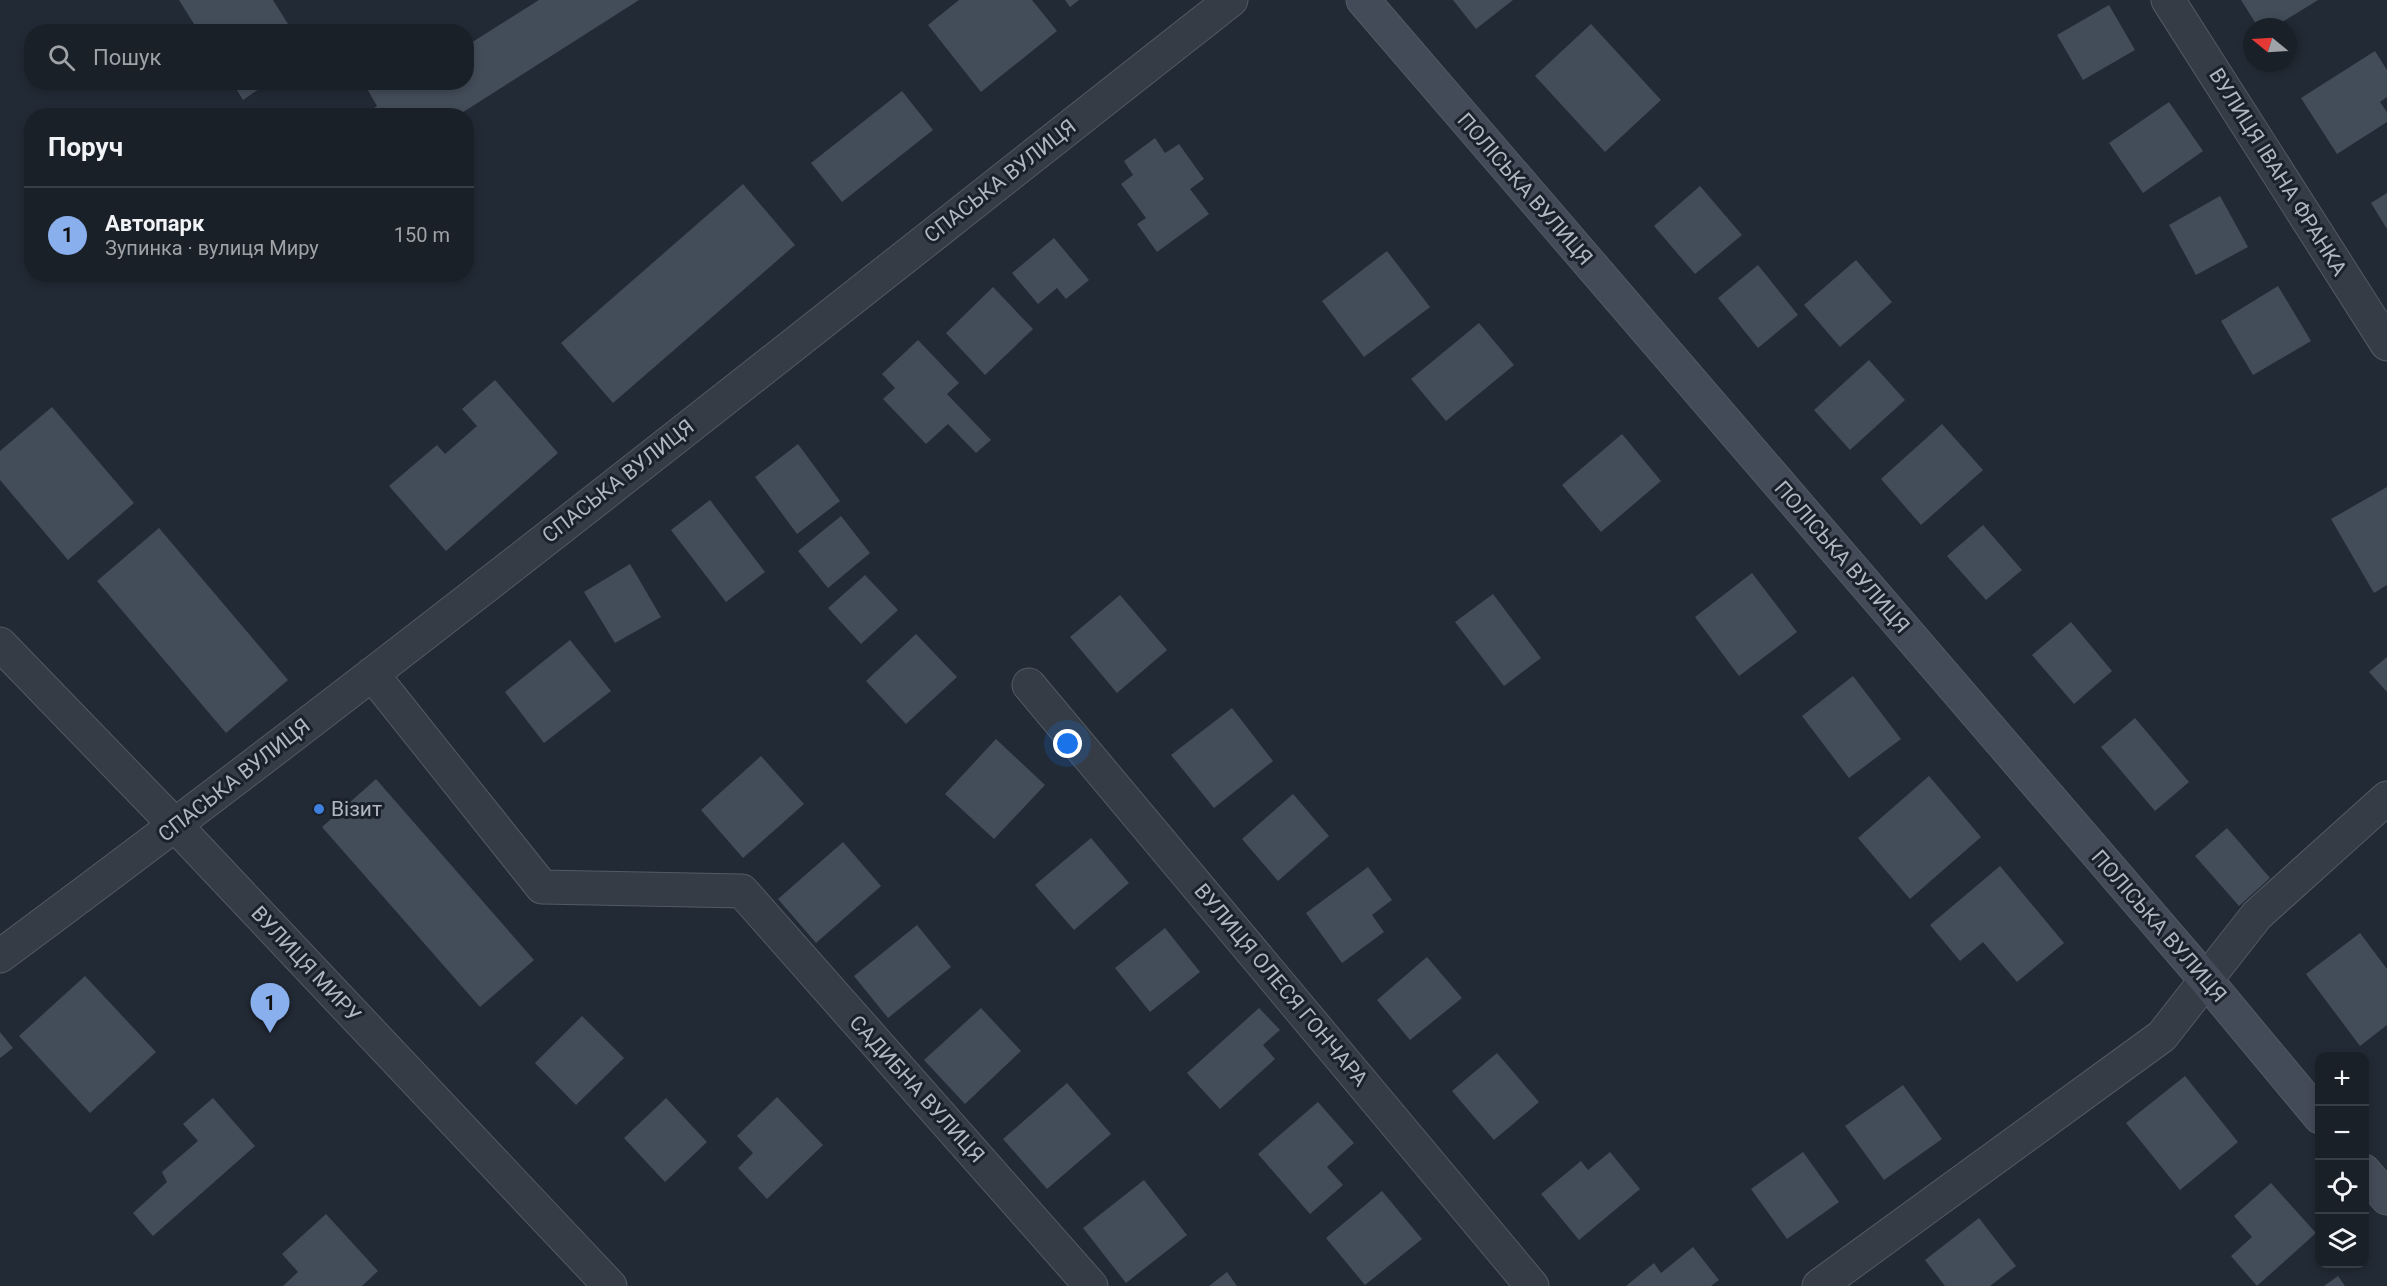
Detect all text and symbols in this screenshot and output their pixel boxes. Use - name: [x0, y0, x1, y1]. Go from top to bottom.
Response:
- north arrow: [2243, 18, 2297, 72]
- search box: [24, 24, 474, 90]
- icon: search: [45, 41, 78, 74]
- text: Пошук: [93, 45, 161, 70]
- street label: ВУЛИЦЯ ІВАНА ФРАНКА: [2204, 64, 2352, 280]
- street label: ПОЛІСЬКА ВУЛИЦЯ: [1453, 108, 1597, 270]
- street label: СПАСЬКА ВУЛИЦЯ: [919, 114, 1081, 248]
- text: Поруч: [48, 132, 123, 162]
- text: Автопарк: [105, 211, 204, 236]
- text: 1: [62, 223, 73, 247]
- text: 150 m: [394, 223, 450, 247]
- text: Зупинка · вулиця Миру: [105, 236, 319, 260]
- street label: СПАСЬКА ВУЛИЦЯ: [537, 414, 699, 548]
- street label: ПОЛІСЬКА ВУЛИЦЯ: [1770, 476, 1914, 638]
- street label: СПАСЬКА ВУЛИЦЯ: [153, 713, 315, 847]
- your location: [1053, 729, 1082, 758]
- place label: Візит: [331, 797, 382, 821]
- marker: Візит: [312, 802, 326, 816]
- street label: ПОЛІСЬКА ВУЛИЦЯ: [2087, 845, 2231, 1007]
- street label: ВУЛИЦЯ ОЛЕСЯ ГОНЧАРА: [1189, 879, 1373, 1091]
- street label: ВУЛИЦЯ МИРУ: [246, 901, 366, 1027]
- pin: 1: [250, 984, 290, 1033]
- street label: САДИБНА ВУЛИЦЯ: [845, 1010, 989, 1168]
- map controls: [2315, 1052, 2369, 1268]
- button: +: [2315, 1052, 2369, 1106]
- button: −: [2315, 1106, 2369, 1160]
- button: locate: [2315, 1160, 2369, 1214]
- button: layers: [2315, 1214, 2369, 1268]

